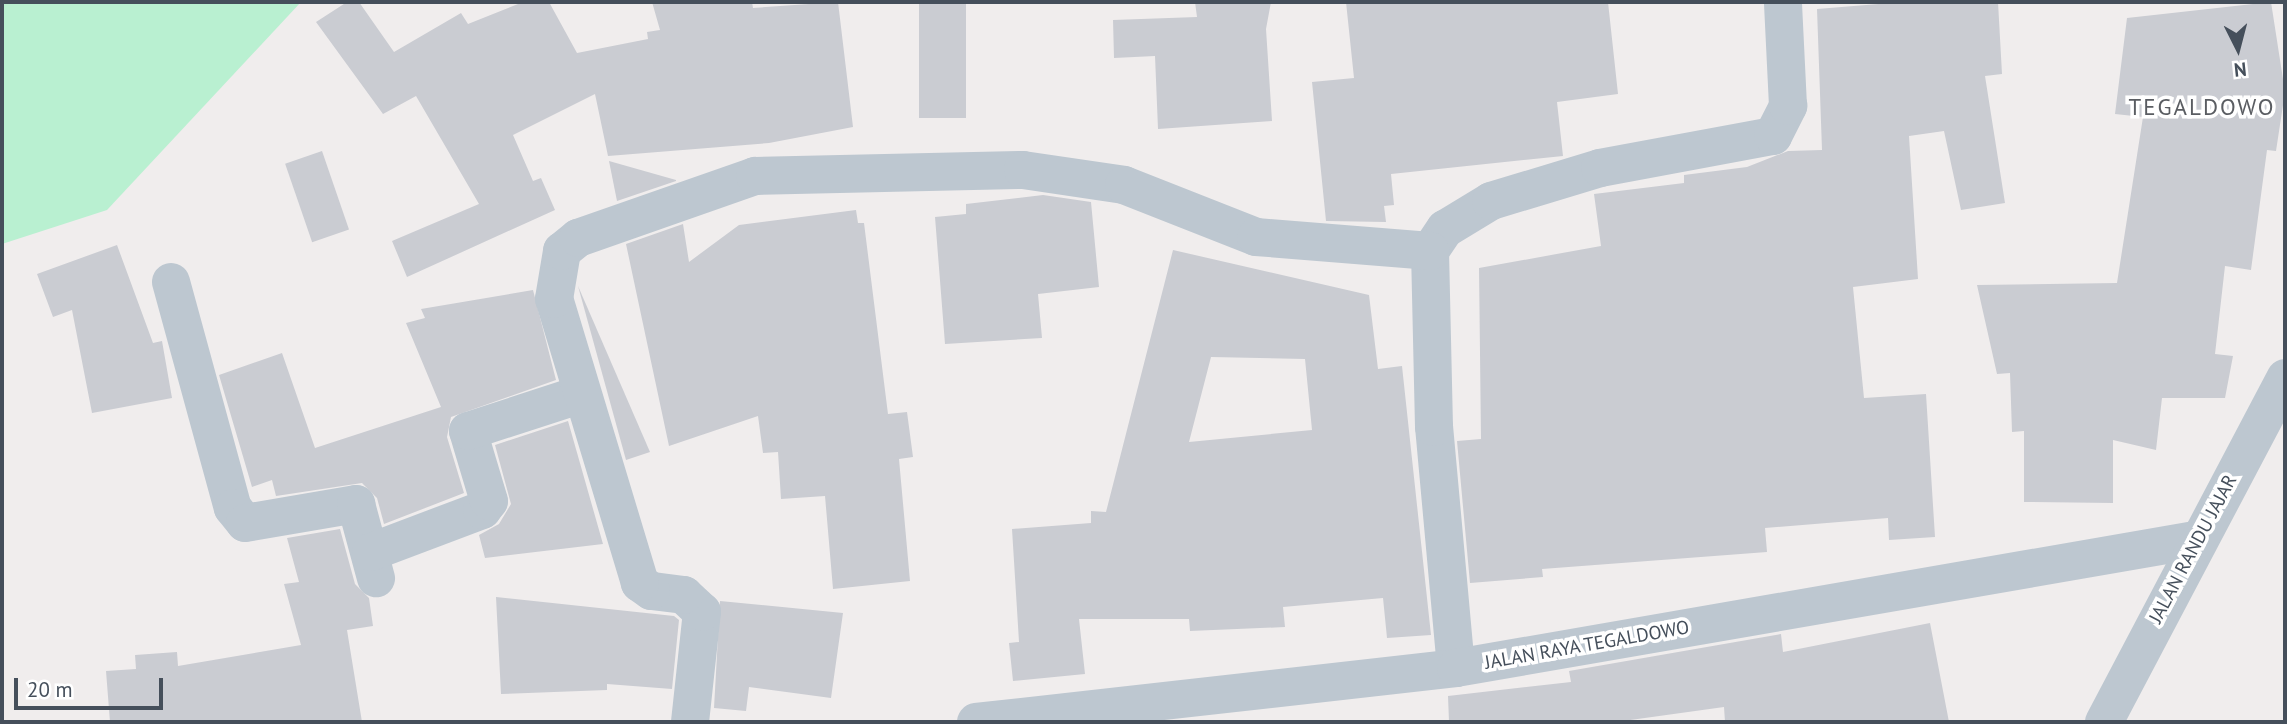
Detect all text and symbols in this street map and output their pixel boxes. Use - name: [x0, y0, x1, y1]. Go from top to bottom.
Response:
- north arrow: [2203, 14, 2273, 84]
- text: N: [2233, 57, 2248, 82]
- district label: TEGALDOWO: [2130, 93, 2274, 121]
- street label: JALAN RANDU JAJAR: [2144, 471, 2242, 627]
- street label: JALAN RAYA TEGALDOWO: [1482, 616, 1692, 674]
- scale bar: [18, 664, 166, 708]
- text: 20 m: [27, 676, 73, 703]

